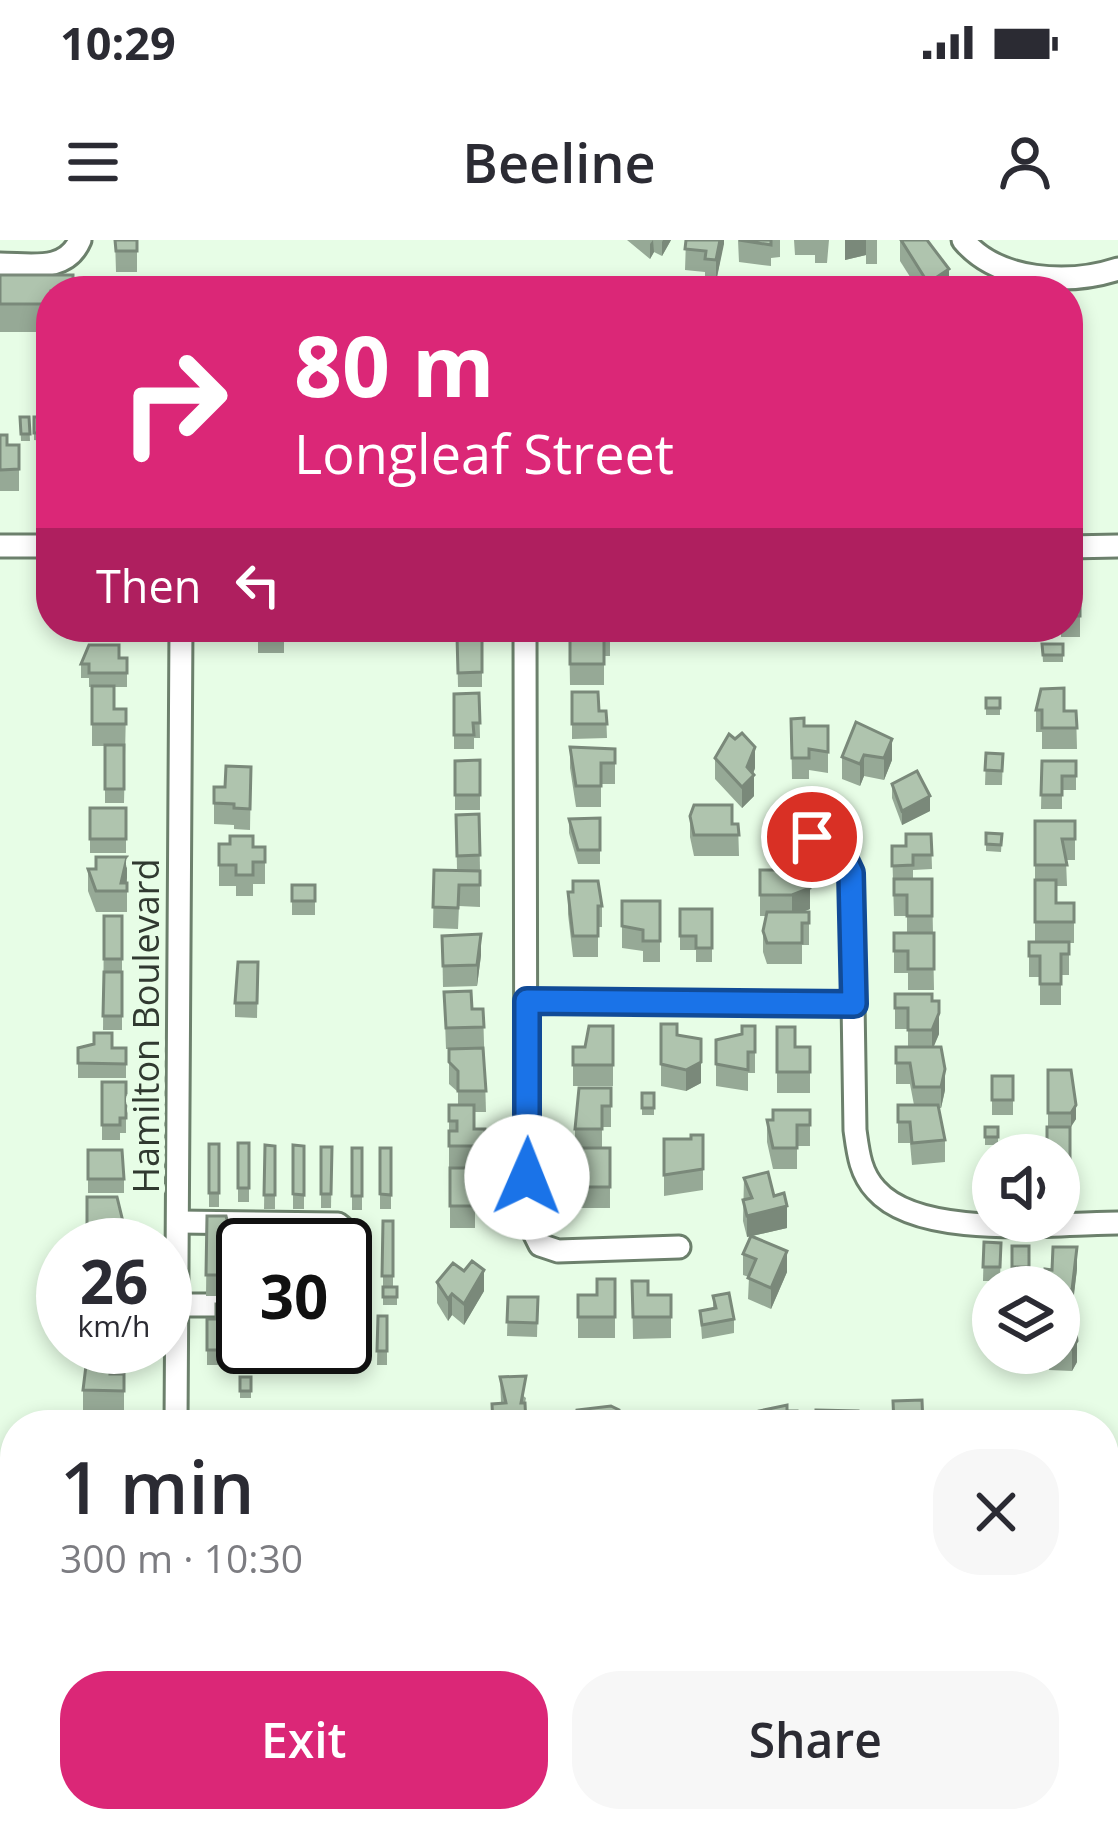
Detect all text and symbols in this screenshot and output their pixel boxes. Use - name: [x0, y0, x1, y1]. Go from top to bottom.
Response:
- text: 10:29: [60, 12, 176, 73]
- text: Beeline: [462, 125, 656, 199]
- icon: menu: [60, 129, 126, 195]
- icon: person: [992, 129, 1058, 195]
- text: 80 m: [294, 307, 494, 422]
- icon: right: [96, 324, 252, 480]
- text: Longleaf Street: [294, 416, 674, 490]
- icon: left: [225, 552, 291, 618]
- text: Then: [96, 555, 201, 616]
- pin: [761, 786, 863, 888]
- icon: arrive: [779, 804, 845, 870]
- street label: Hamilton Boulevard: [121, 859, 170, 1194]
- position arrow: [464, 1114, 590, 1240]
- map controls: [972, 1134, 1080, 1374]
- button: sound: [972, 1134, 1080, 1242]
- speed limit sign: 30: [216, 1218, 372, 1374]
- text: 26: [80, 1240, 148, 1322]
- button: layers: [972, 1266, 1080, 1374]
- text: km/h: [78, 1305, 150, 1346]
- text: 1 min: [60, 1437, 254, 1535]
- button: close: [933, 1449, 1059, 1575]
- text: 300 m · 10:30: [60, 1531, 303, 1584]
- button: Exit: [60, 1671, 548, 1809]
- button: Share: [572, 1671, 1059, 1809]

